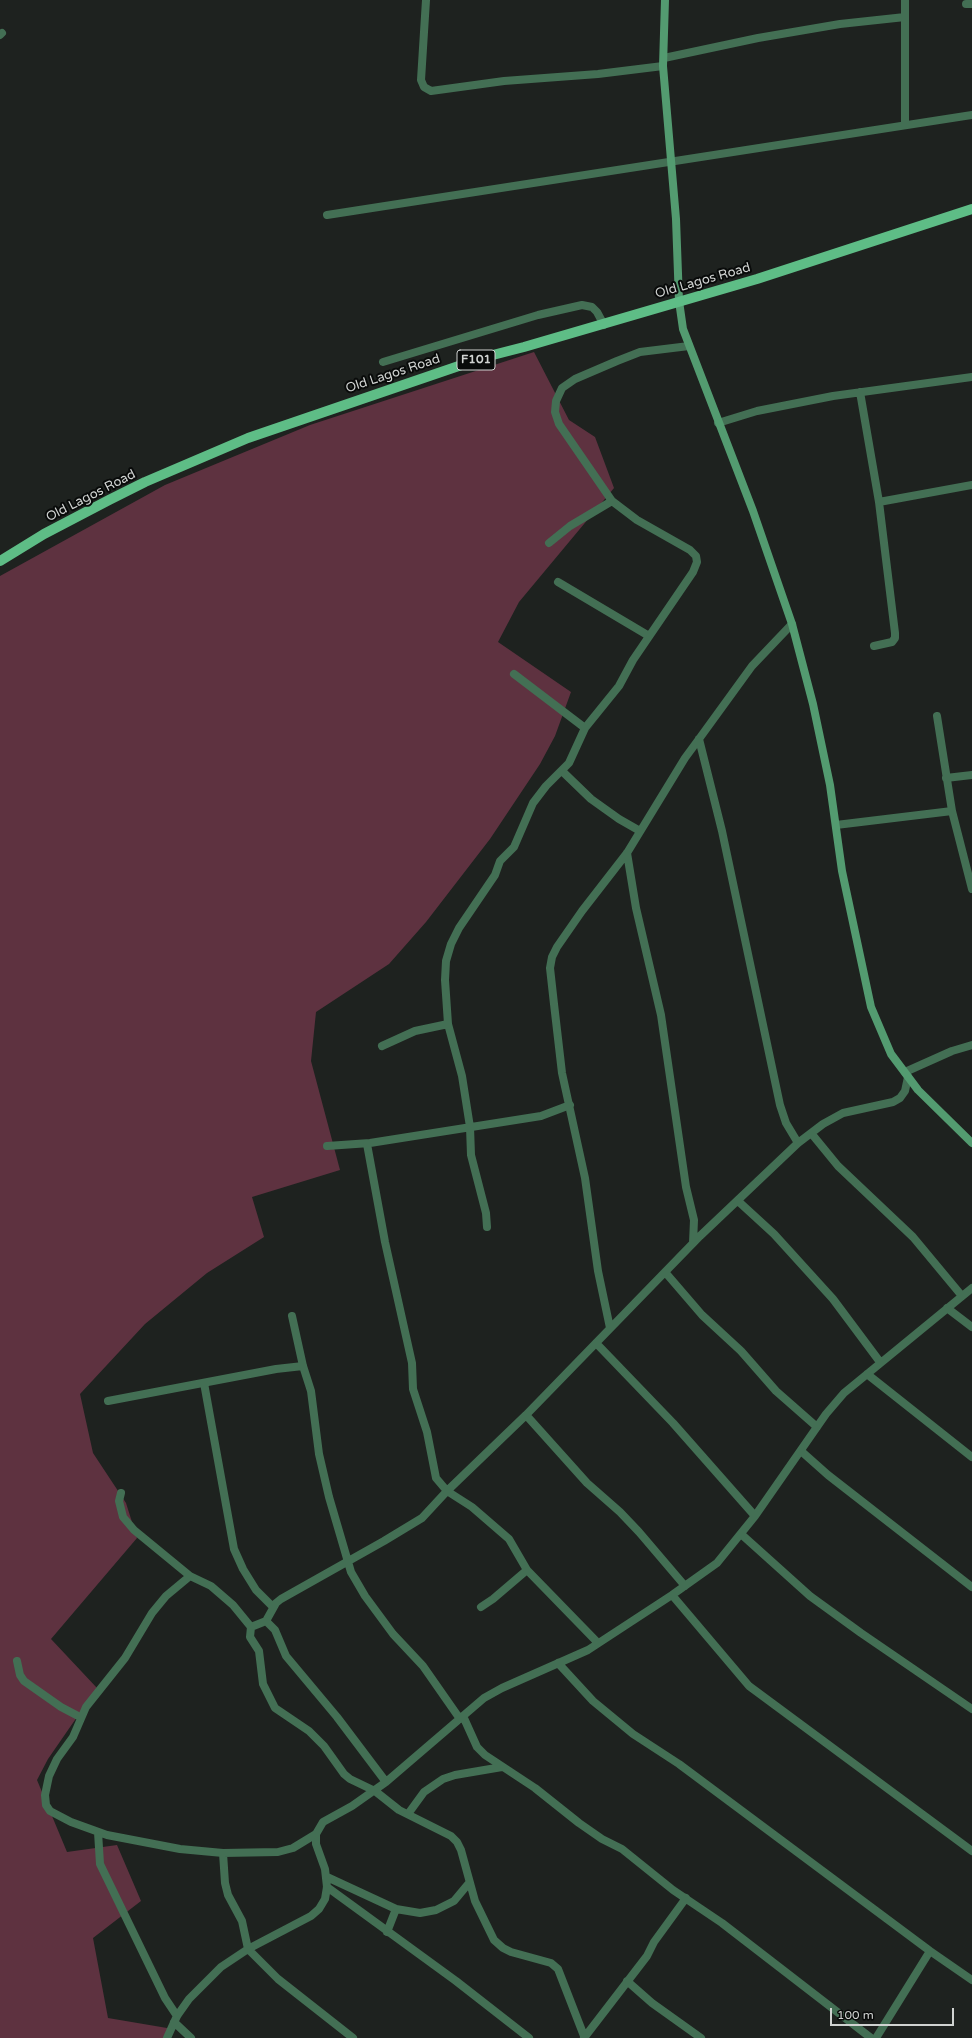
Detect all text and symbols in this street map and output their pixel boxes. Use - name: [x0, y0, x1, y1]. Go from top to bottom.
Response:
- street label: Old Lagos Road: [654, 260, 752, 302]
- road number: F101: [457, 350, 495, 370]
- street label: Old Lagos Road: [344, 351, 442, 397]
- street label: Old Lagos Road: [44, 467, 138, 525]
- scale bar: [832, 2000, 956, 2026]
- text: 100 m: [837, 2008, 874, 2022]

